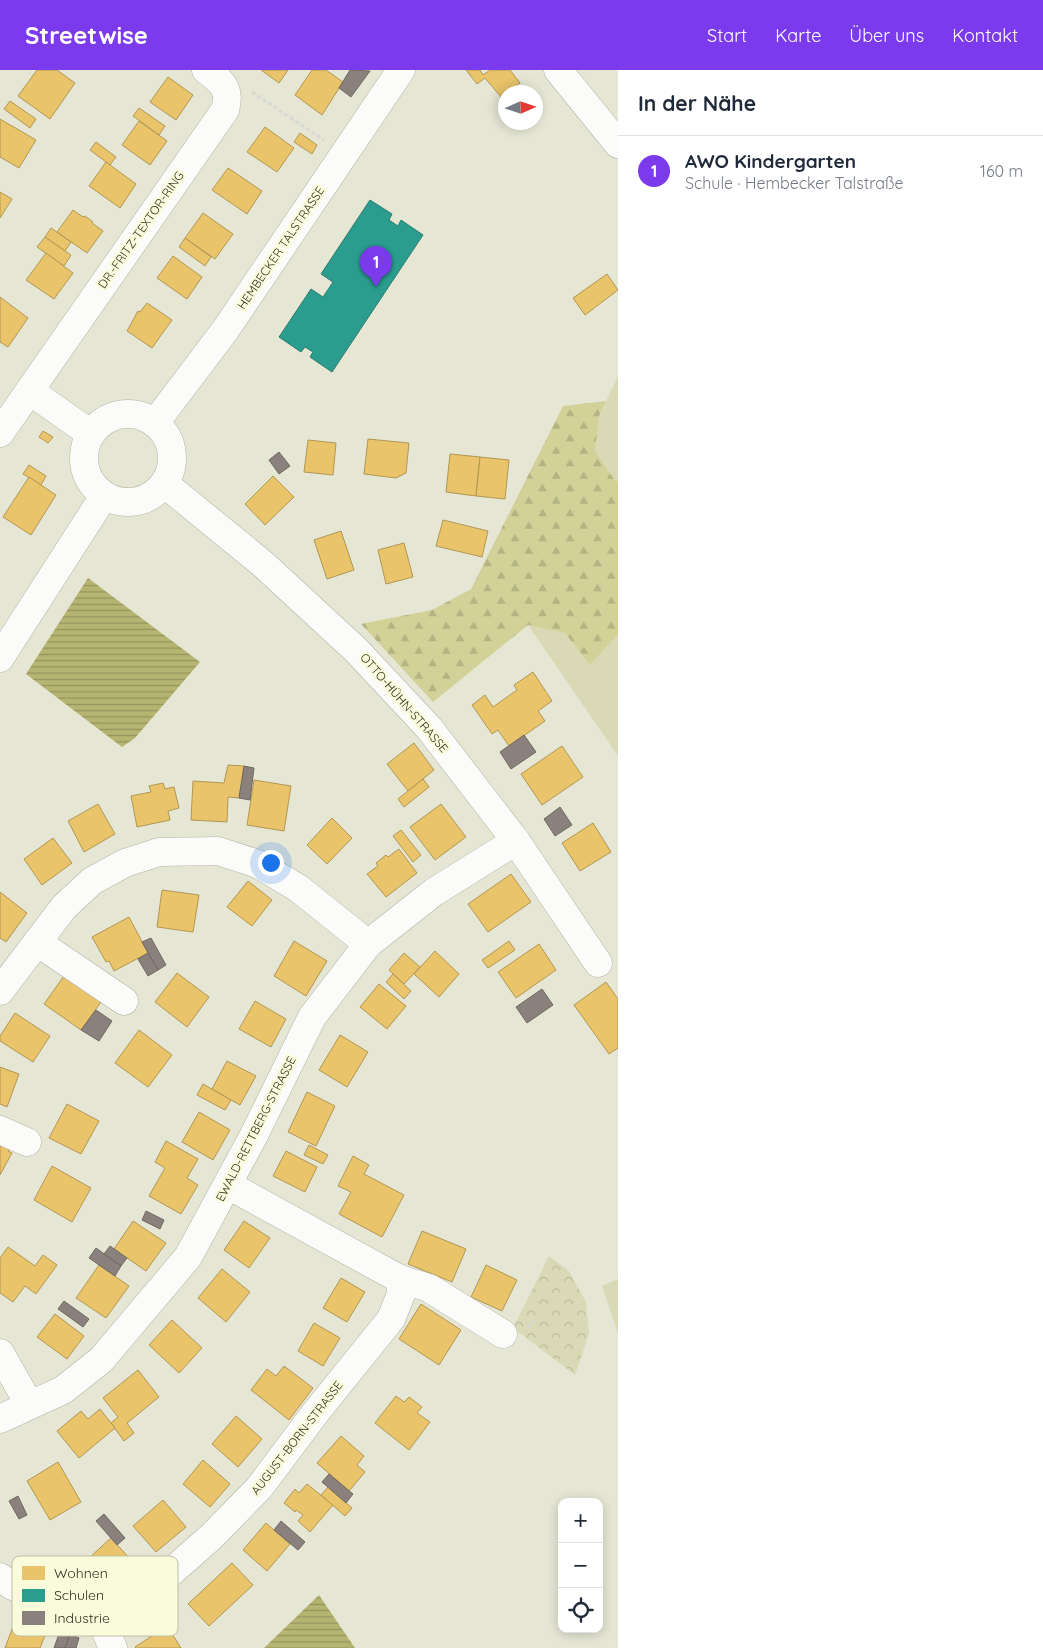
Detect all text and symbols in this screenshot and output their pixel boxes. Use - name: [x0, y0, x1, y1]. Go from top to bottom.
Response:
- text: Streetwise: [25, 20, 148, 50]
- text: Start: [707, 24, 747, 47]
- text: Karte: [775, 24, 821, 47]
- text: Über uns: [849, 24, 924, 47]
- text: Kontakt: [952, 24, 1018, 47]
- north arrow: [498, 85, 543, 130]
- text: In der Nähe: [638, 90, 756, 116]
- text: AWO Kindergarten: [685, 149, 856, 173]
- text: 1: [651, 161, 657, 181]
- text: 160 m: [980, 161, 1023, 181]
- street label: DR.-FRITZ-TEXTOR-RING: [94, 168, 187, 291]
- text: Schule · Hembecker Talstraße: [685, 173, 904, 193]
- street label: HEMBECKER TALSTRASSE: [234, 183, 327, 312]
- pin: 1: [360, 246, 392, 287]
- street label: OTTO-HÜHN-STRASSE: [357, 650, 452, 756]
- your location: [258, 850, 284, 876]
- street label: EWALD-RETTBERG-STRASSE: [212, 1053, 299, 1204]
- street label: AUGUST-BORN-STRASSE: [248, 1378, 346, 1498]
- map controls: [558, 1498, 603, 1633]
- button: +: [558, 1498, 603, 1543]
- button: −: [558, 1543, 603, 1588]
- legend: [12, 1556, 178, 1636]
- text: Wohnen: [54, 1564, 108, 1582]
- text: Schulen: [54, 1586, 104, 1604]
- button: locate: [558, 1588, 603, 1633]
- text: Industrie: [54, 1609, 110, 1627]

